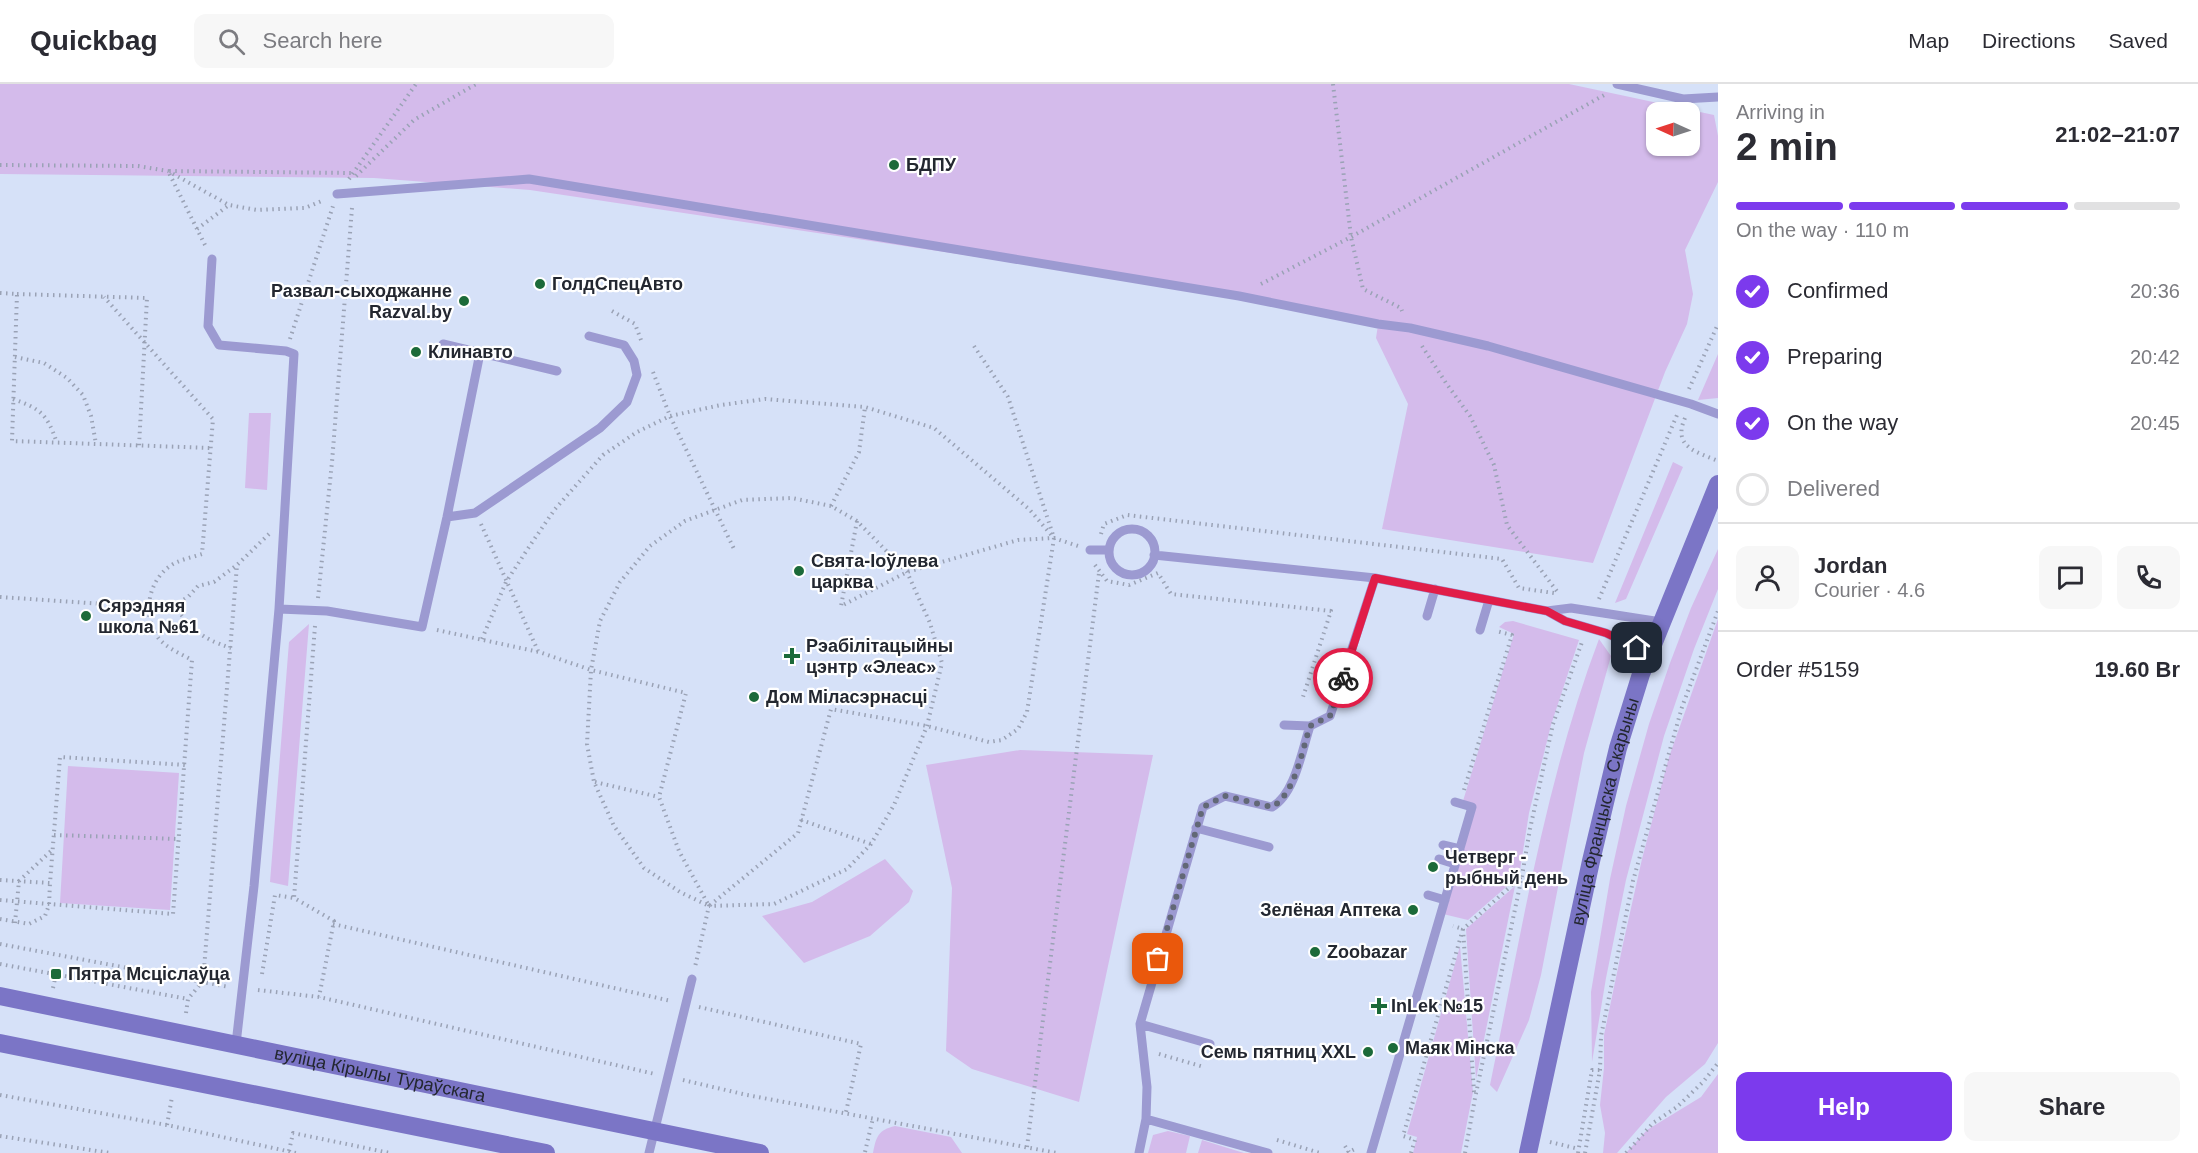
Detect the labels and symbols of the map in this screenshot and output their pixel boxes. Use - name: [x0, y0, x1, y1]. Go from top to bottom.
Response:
- north arrow: [1646, 102, 1700, 156]
- place label: БДПУ: [906, 155, 957, 175]
- marker: БДПУ: [887, 158, 901, 172]
- place label: ГолдСпецАвто: [552, 274, 683, 294]
- marker: ГолдСпецАвто: [533, 277, 547, 291]
- place label: Развал-сыходжанне Razval.by: [271, 281, 452, 322]
- marker: Развал-сыходжанне Razval.by: [457, 294, 471, 308]
- place label: Клинавто: [428, 342, 513, 362]
- marker: Клинавто: [409, 345, 423, 359]
- place label: Свята-Іоўлева царква: [811, 551, 939, 592]
- marker: Свята-Іоўлева царква: [792, 564, 806, 578]
- place label: Сярэдняя школа №61: [98, 596, 199, 637]
- marker: Сярэдняя школа №61: [79, 609, 93, 623]
- pin: [1611, 622, 1662, 673]
- place label: Рэабілітацыйны цэнтр «Элеас»: [806, 636, 953, 677]
- marker: Рэабілітацыйны цэнтр «Элеас»: [783, 647, 801, 665]
- courier: [1313, 648, 1373, 708]
- place label: Дом Міласэрнасці: [766, 687, 927, 707]
- marker: Дом Міласэрнасці: [747, 690, 761, 704]
- street label: вуліца Францыска Скарыны: [1567, 695, 1643, 927]
- place label: Четверг - рыбный день: [1445, 847, 1568, 888]
- marker: Четверг - рыбный день: [1426, 860, 1440, 874]
- place label: Зелёная Аптека: [1260, 900, 1402, 920]
- marker: Зелёная Аптека: [1406, 903, 1420, 917]
- pin: [1132, 933, 1183, 984]
- place label: Zoobazar: [1327, 942, 1407, 962]
- marker: Zoobazar: [1308, 945, 1322, 959]
- place label: Пятра Мсціслаўца: [68, 964, 231, 984]
- marker: Пятра Мсціслаўца: [49, 967, 63, 981]
- place label: InLek №15: [1391, 996, 1483, 1016]
- marker: InLek №15: [1372, 999, 1386, 1013]
- place label: Маяк Мінска: [1405, 1038, 1516, 1058]
- marker: Маяк Мінска: [1386, 1041, 1400, 1055]
- place label: Семь пятниц XXL: [1201, 1042, 1356, 1062]
- street label: вуліца Кірылы Тураўскага: [273, 1043, 488, 1106]
- marker: Семь пятниц XXL: [1361, 1045, 1375, 1059]

